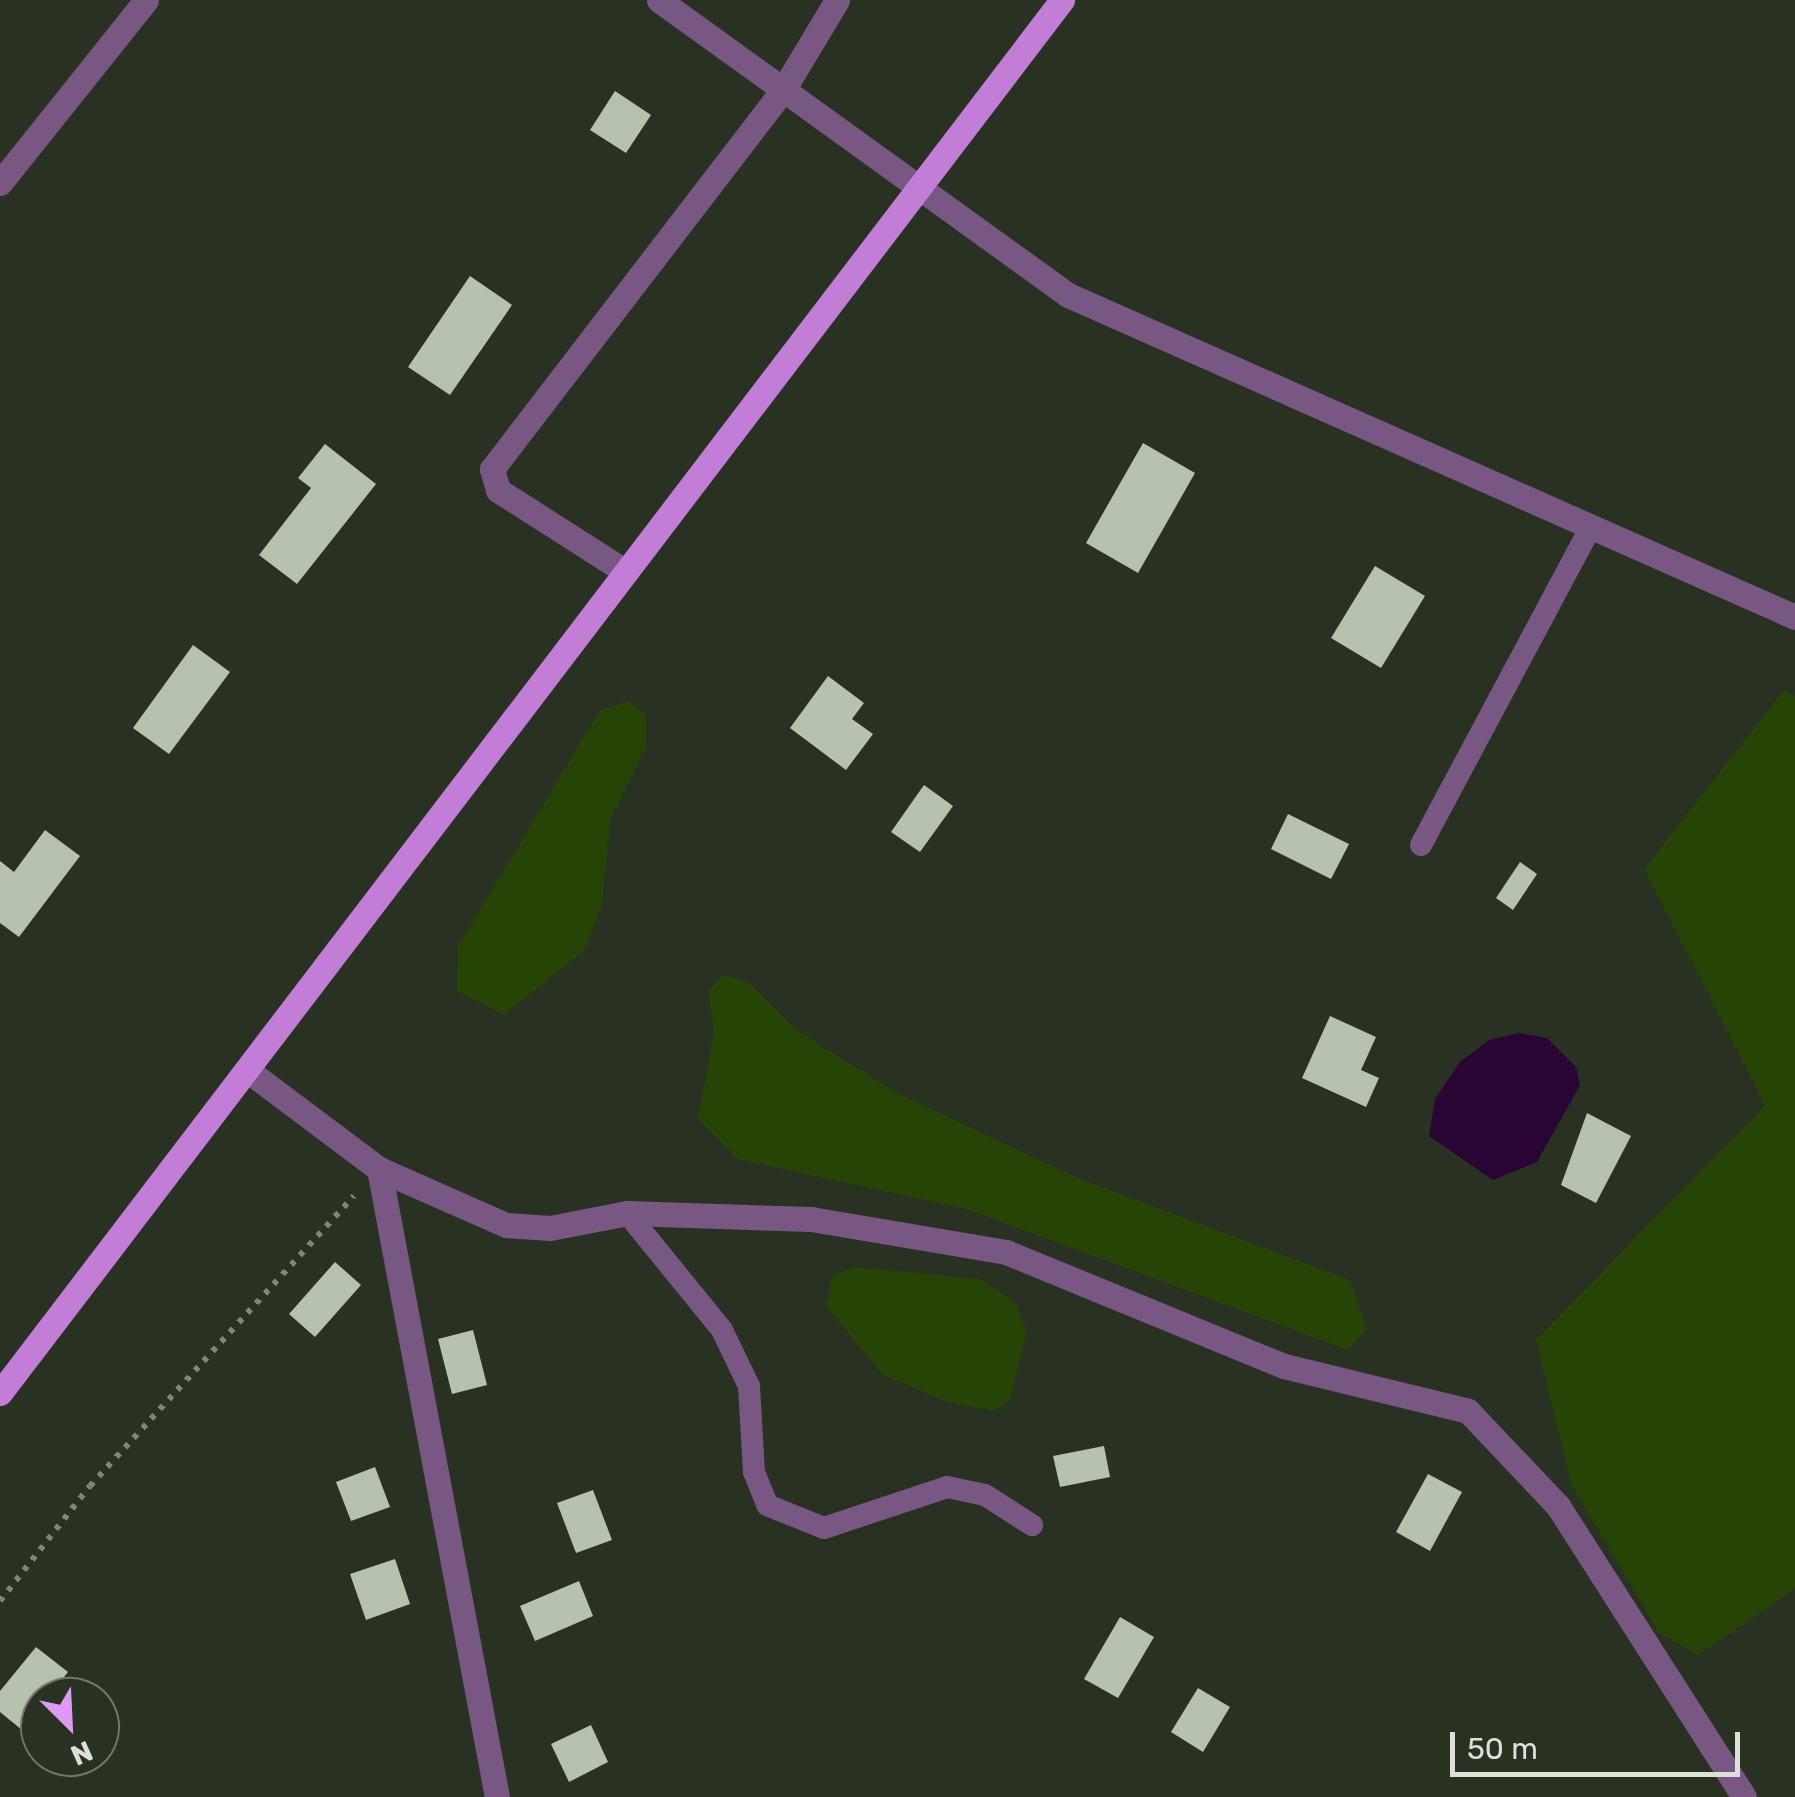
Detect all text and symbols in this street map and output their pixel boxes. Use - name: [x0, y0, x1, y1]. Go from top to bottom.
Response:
- north arrow: [20, 1677, 120, 1777]
- scale bar: [1455, 1712, 1745, 1774]
- text: 50 m: [1467, 1731, 1538, 1767]
- text: N: [66, 1734, 98, 1772]

